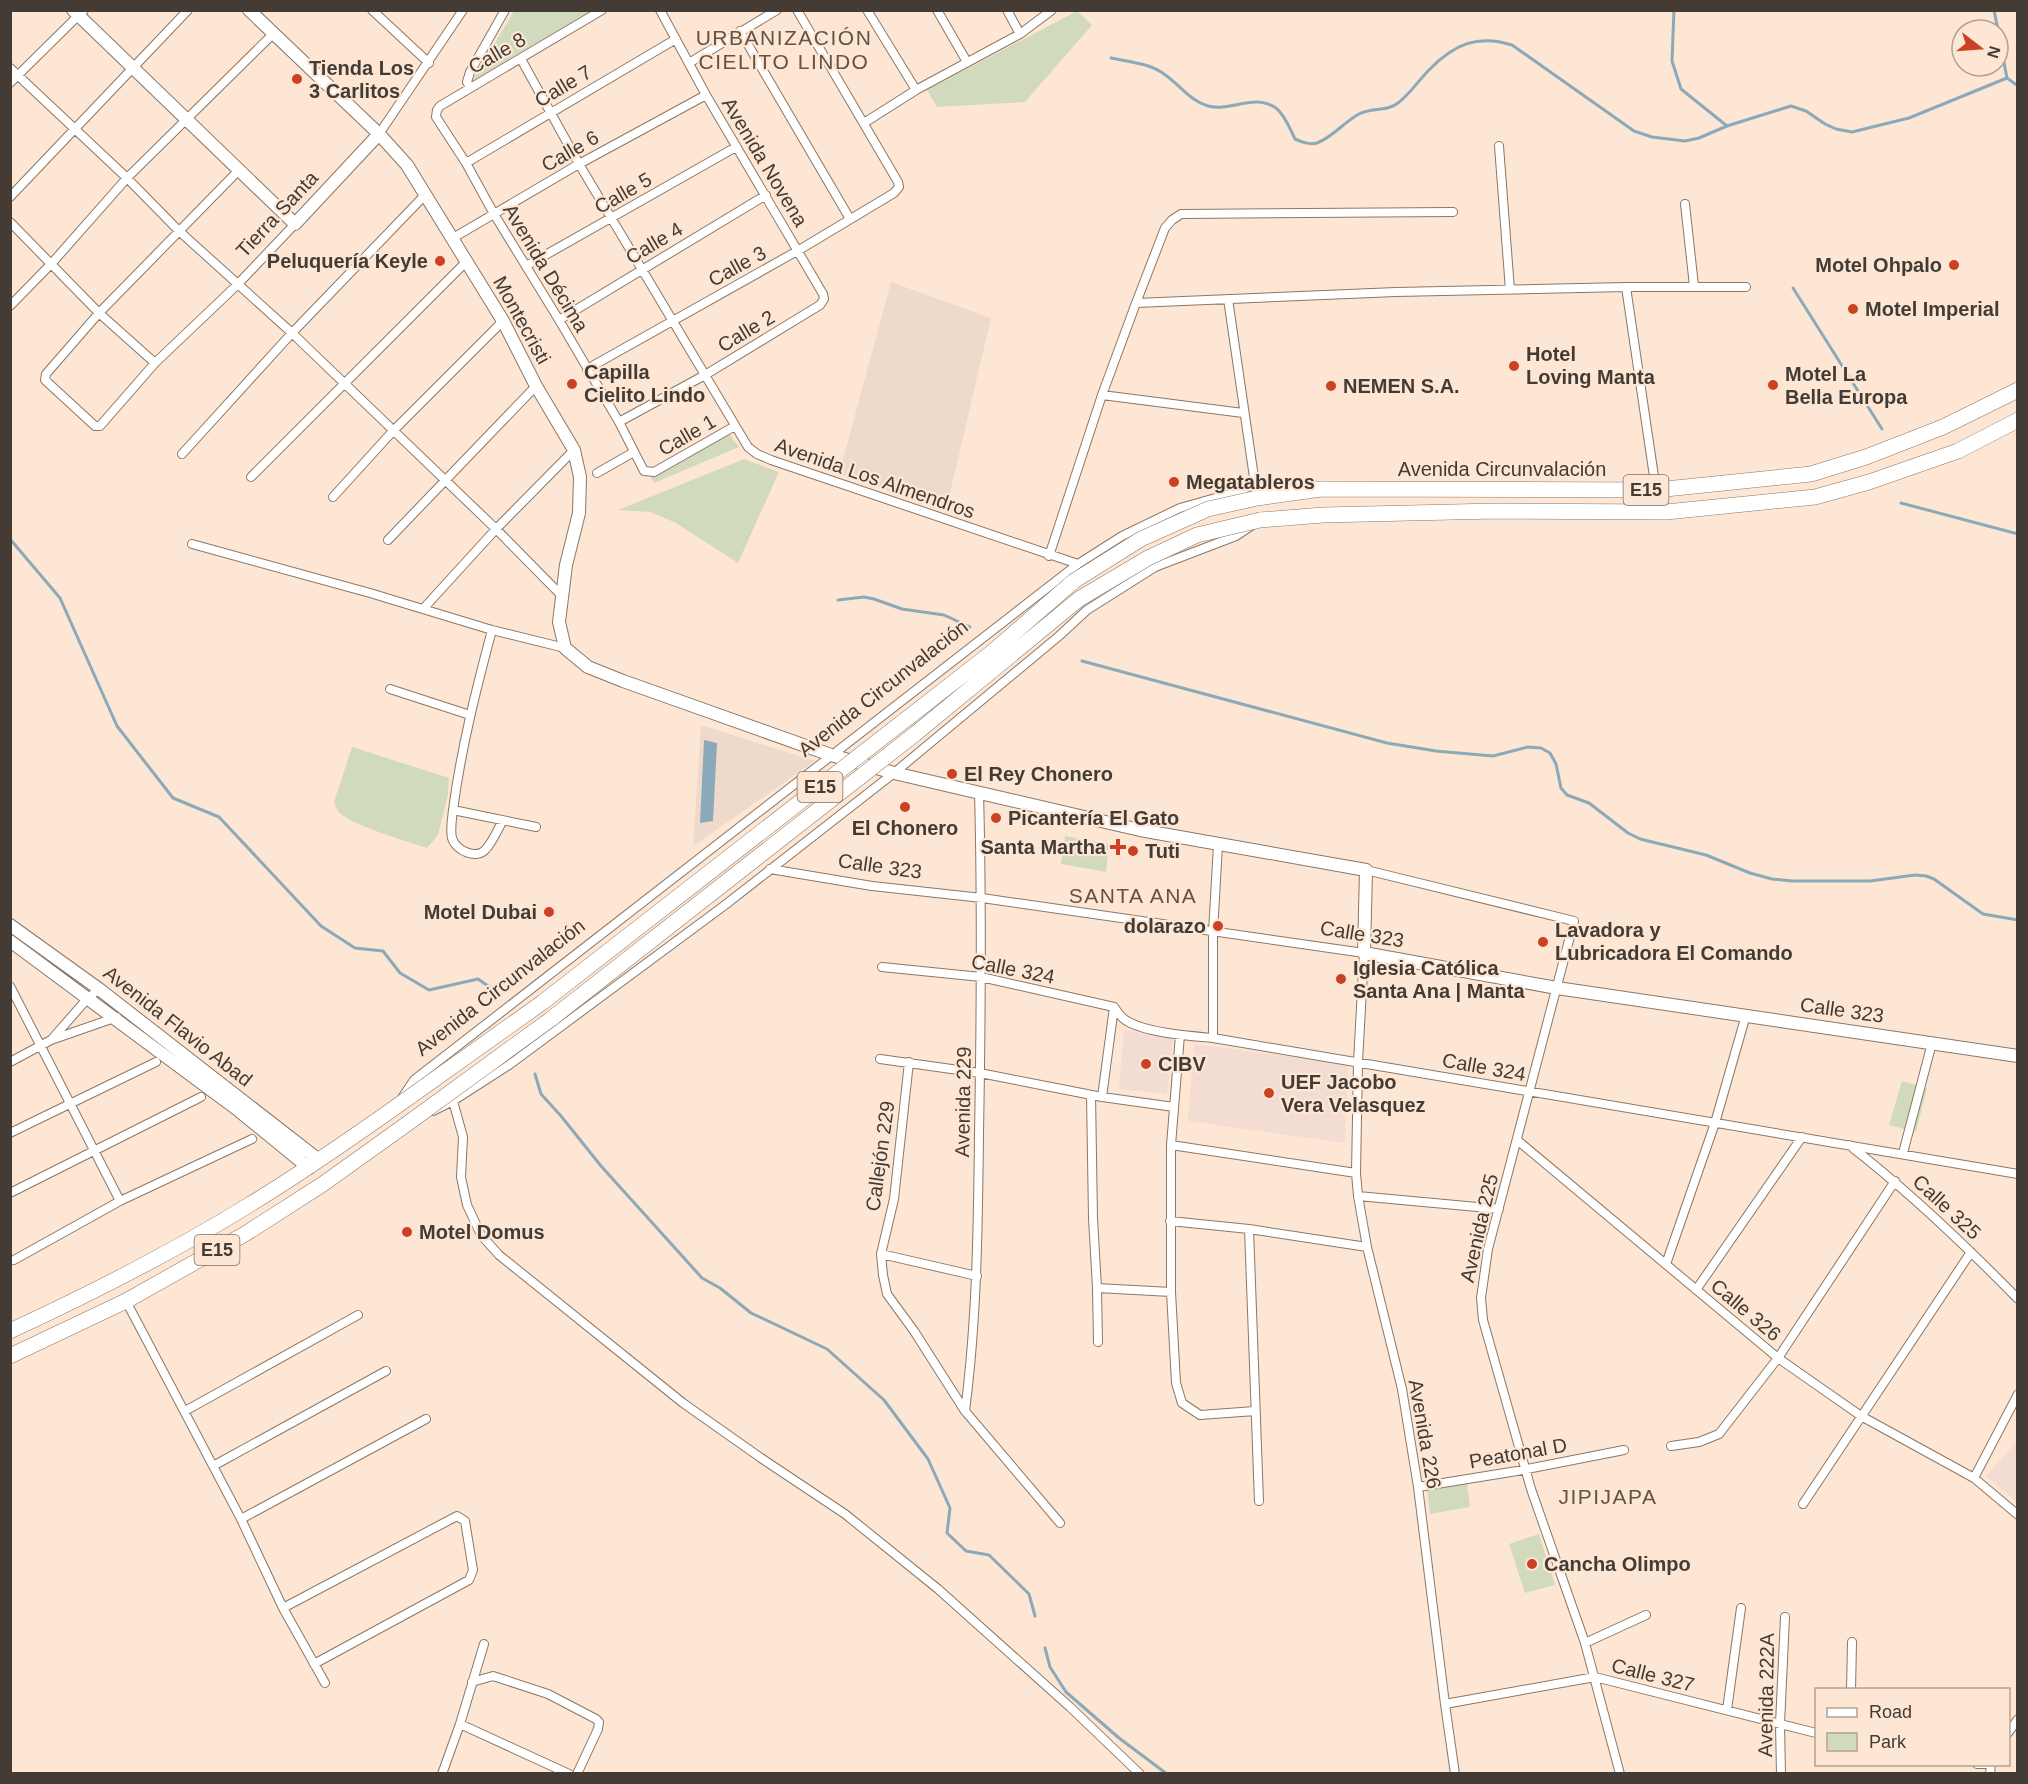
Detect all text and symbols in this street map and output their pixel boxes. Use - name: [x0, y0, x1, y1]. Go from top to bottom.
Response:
- north arrow: [1950, 18, 2010, 78]
- district label: URBANIZACIÓN CIELITO LINDO: [696, 26, 872, 73]
- street label: Calle 8: [465, 28, 529, 78]
- text: N: [1984, 44, 2004, 60]
- place label: Tienda Los 3 Carlitos: [309, 57, 414, 102]
- street label: Calle 7: [531, 61, 595, 111]
- marker: Tienda Los 3 Carlitos: [290, 72, 304, 86]
- street label: Avenida Novena: [718, 94, 813, 231]
- street label: Calle 6: [538, 126, 602, 176]
- street label: Tierra Santa: [232, 166, 323, 261]
- street label: Calle 5: [591, 168, 655, 218]
- street label: Avenida Décima: [499, 200, 593, 337]
- street label: Calle 4: [622, 218, 686, 268]
- street label: Calle 3: [704, 241, 770, 291]
- place label: Peluquería Keyle: [267, 250, 428, 272]
- marker: Peluquería Keyle: [433, 254, 447, 268]
- place label: Motel Ohpalo: [1815, 254, 1942, 276]
- marker: Motel Ohpalo: [1947, 258, 1961, 272]
- street label: Montecristi: [489, 272, 555, 368]
- place label: Motel Imperial: [1865, 298, 1999, 320]
- marker: Motel Imperial: [1846, 302, 1860, 316]
- street label: Calle 2: [714, 306, 778, 356]
- place label: Hotel Loving Manta: [1526, 343, 1656, 388]
- marker: Hotel Loving Manta: [1507, 359, 1521, 373]
- place label: Capilla Cielito Lindo: [584, 361, 705, 406]
- place label: Motel La Bella Europa: [1785, 363, 1908, 408]
- place label: NEMEN S.A.: [1343, 375, 1460, 397]
- marker: Capilla Cielito Lindo: [565, 377, 579, 391]
- marker: Motel La Bella Europa: [1766, 378, 1780, 392]
- marker: NEMEN S.A.: [1324, 379, 1338, 393]
- street label: Calle 1: [655, 410, 719, 460]
- street label: Avenida Los Almendros: [772, 433, 978, 523]
- street label: Avenida Circunvalación: [1398, 458, 1606, 480]
- place label: Megatableros: [1186, 471, 1315, 493]
- marker: Megatableros: [1167, 475, 1181, 489]
- road number: E15: [1624, 475, 1668, 505]
- street label: Avenida Circunvalación: [794, 615, 972, 761]
- place label: El Rey Chonero: [964, 763, 1113, 785]
- marker: El Rey Chonero: [945, 767, 959, 781]
- road number: E15: [798, 772, 842, 802]
- marker: El Chonero: [898, 800, 912, 814]
- place label: Picantería El Gato: [1008, 807, 1179, 829]
- marker: Picantería El Gato: [989, 811, 1003, 825]
- place label: El Chonero: [852, 817, 958, 839]
- place label: Santa Martha: [980, 836, 1107, 858]
- marker: Santa Martha: [1111, 840, 1125, 854]
- place label: Tuti: [1145, 840, 1180, 862]
- marker: Tuti: [1126, 844, 1140, 858]
- street label: Calle 323: [837, 849, 923, 883]
- district label: SANTA ANA: [1069, 884, 1197, 907]
- place label: Motel Dubai: [424, 901, 537, 923]
- marker: Motel Dubai: [542, 905, 556, 919]
- street label: Avenida Circunvalación: [411, 914, 589, 1060]
- place label: dolarazo: [1124, 915, 1206, 937]
- street label: Calle 323: [1319, 917, 1405, 951]
- marker: dolarazo: [1211, 919, 1225, 933]
- place label: Lavadora y Lubricadora El Comando: [1555, 919, 1793, 964]
- marker: Lavadora y Lubricadora El Comando: [1536, 935, 1550, 949]
- street label: Calle 324: [969, 950, 1057, 988]
- place label: Iglesia Católica Santa Ana | Manta: [1353, 957, 1525, 1002]
- street label: Avenida Flavio Abad: [100, 961, 256, 1091]
- marker: Iglesia Católica Santa Ana | Manta: [1334, 972, 1348, 986]
- street label: Calle 323: [1799, 993, 1885, 1027]
- street label: Avenida 229: [951, 1046, 975, 1158]
- street label: Calle 324: [1440, 1049, 1528, 1085]
- place label: CIBV: [1158, 1053, 1206, 1075]
- marker: CIBV: [1139, 1057, 1153, 1071]
- place label: UEF Jacobo Vera Velasquez: [1281, 1071, 1426, 1116]
- marker: UEF Jacobo Vera Velasquez: [1262, 1086, 1276, 1100]
- street label: Callejón 229: [861, 1099, 899, 1213]
- street label: Calle 325: [1909, 1170, 1985, 1244]
- street label: Avenida 225: [1456, 1172, 1502, 1284]
- place label: Motel Domus: [419, 1221, 545, 1243]
- marker: Motel Domus: [400, 1225, 414, 1239]
- road number: E15: [194, 1235, 240, 1265]
- street label: Calle 326: [1707, 1274, 1785, 1346]
- street label: Avenida 226: [1405, 1378, 1445, 1490]
- street label: Peatonal D: [1467, 1434, 1569, 1472]
- district label: JIPIJAPA: [1558, 1485, 1658, 1508]
- place label: Cancha Olimpo: [1544, 1553, 1691, 1575]
- marker: Cancha Olimpo: [1525, 1557, 1539, 1571]
- street label: Avenida 222A: [1754, 1632, 1778, 1757]
- street label: Calle 327: [1609, 1654, 1697, 1696]
- legend: [1815, 1688, 2010, 1766]
- text: Road: [1869, 1702, 1912, 1722]
- text: Park: [1869, 1732, 1907, 1752]

